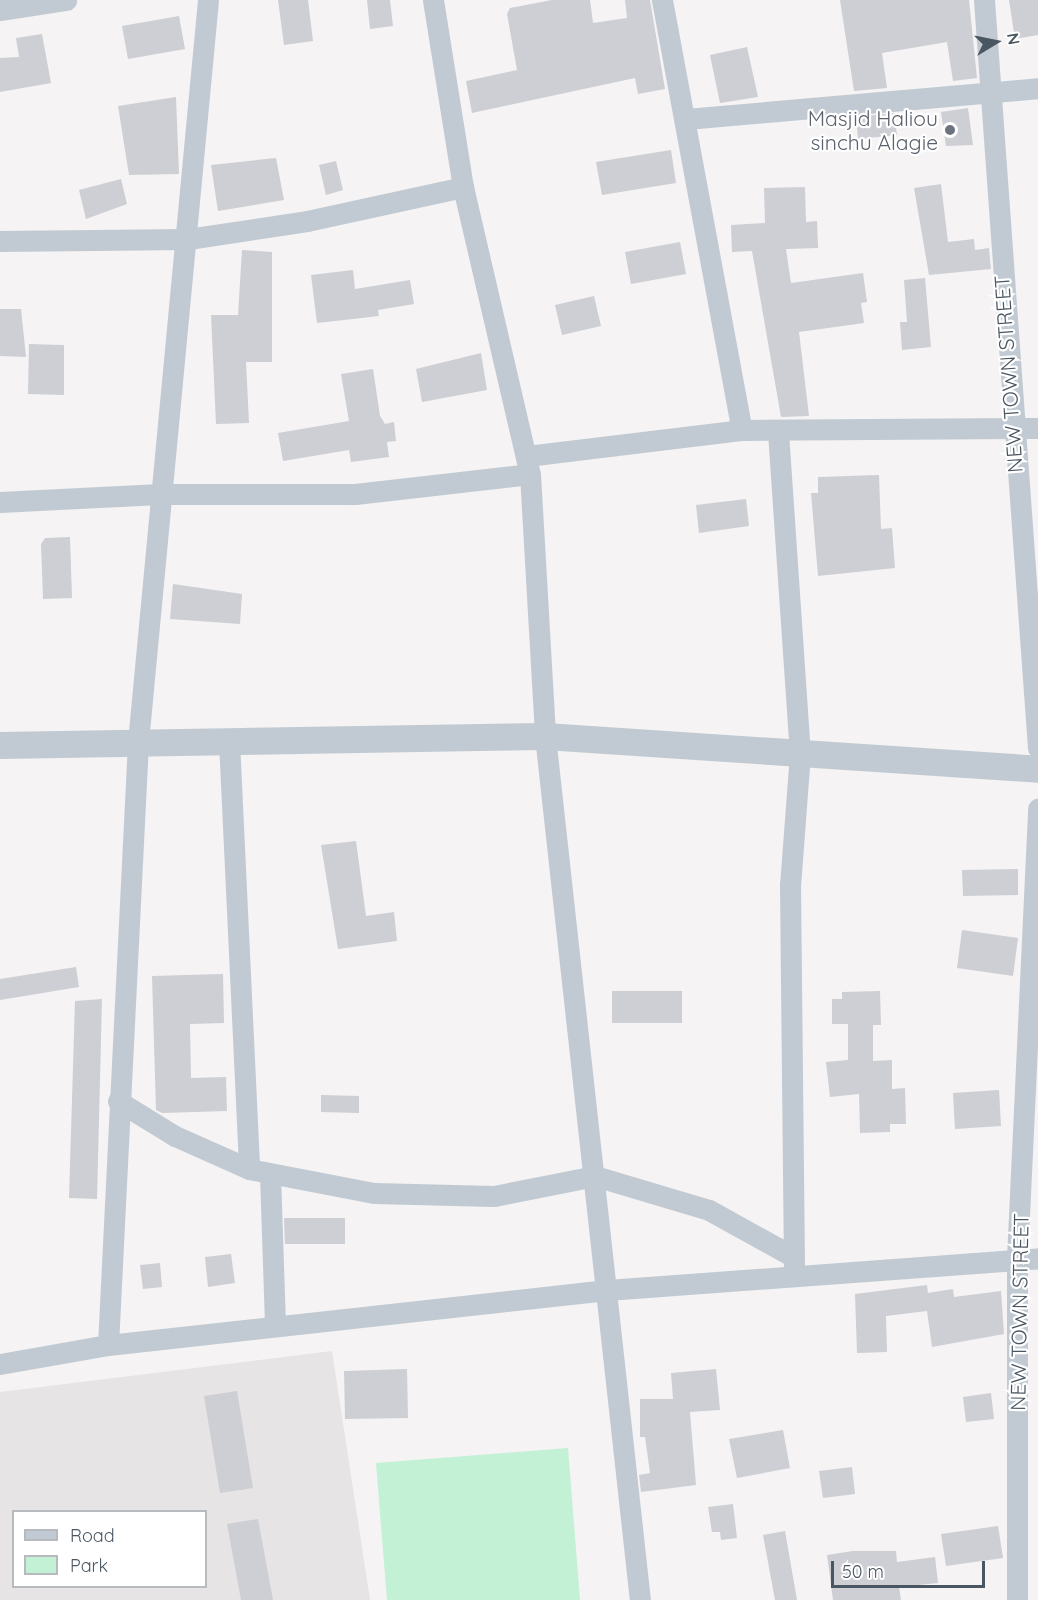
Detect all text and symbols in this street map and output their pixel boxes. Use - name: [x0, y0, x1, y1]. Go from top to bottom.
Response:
- north arrow: [966, 12, 1026, 72]
- text: N: [1003, 31, 1025, 46]
- place label: Masjid Haliou sinchu Alagie: [808, 105, 938, 155]
- marker: Masjid Haliou sinchu Alagie: [943, 123, 957, 137]
- street label: NEW TOWN STREET: [989, 274, 1027, 474]
- street label: NEW TOWN STREET: [1005, 1213, 1033, 1411]
- legend: [12, 1510, 207, 1588]
- text: Road: [70, 1524, 115, 1547]
- scale bar: [834, 1549, 988, 1587]
- text: Park: [70, 1554, 108, 1577]
- text: 50 m: [842, 1560, 884, 1583]

